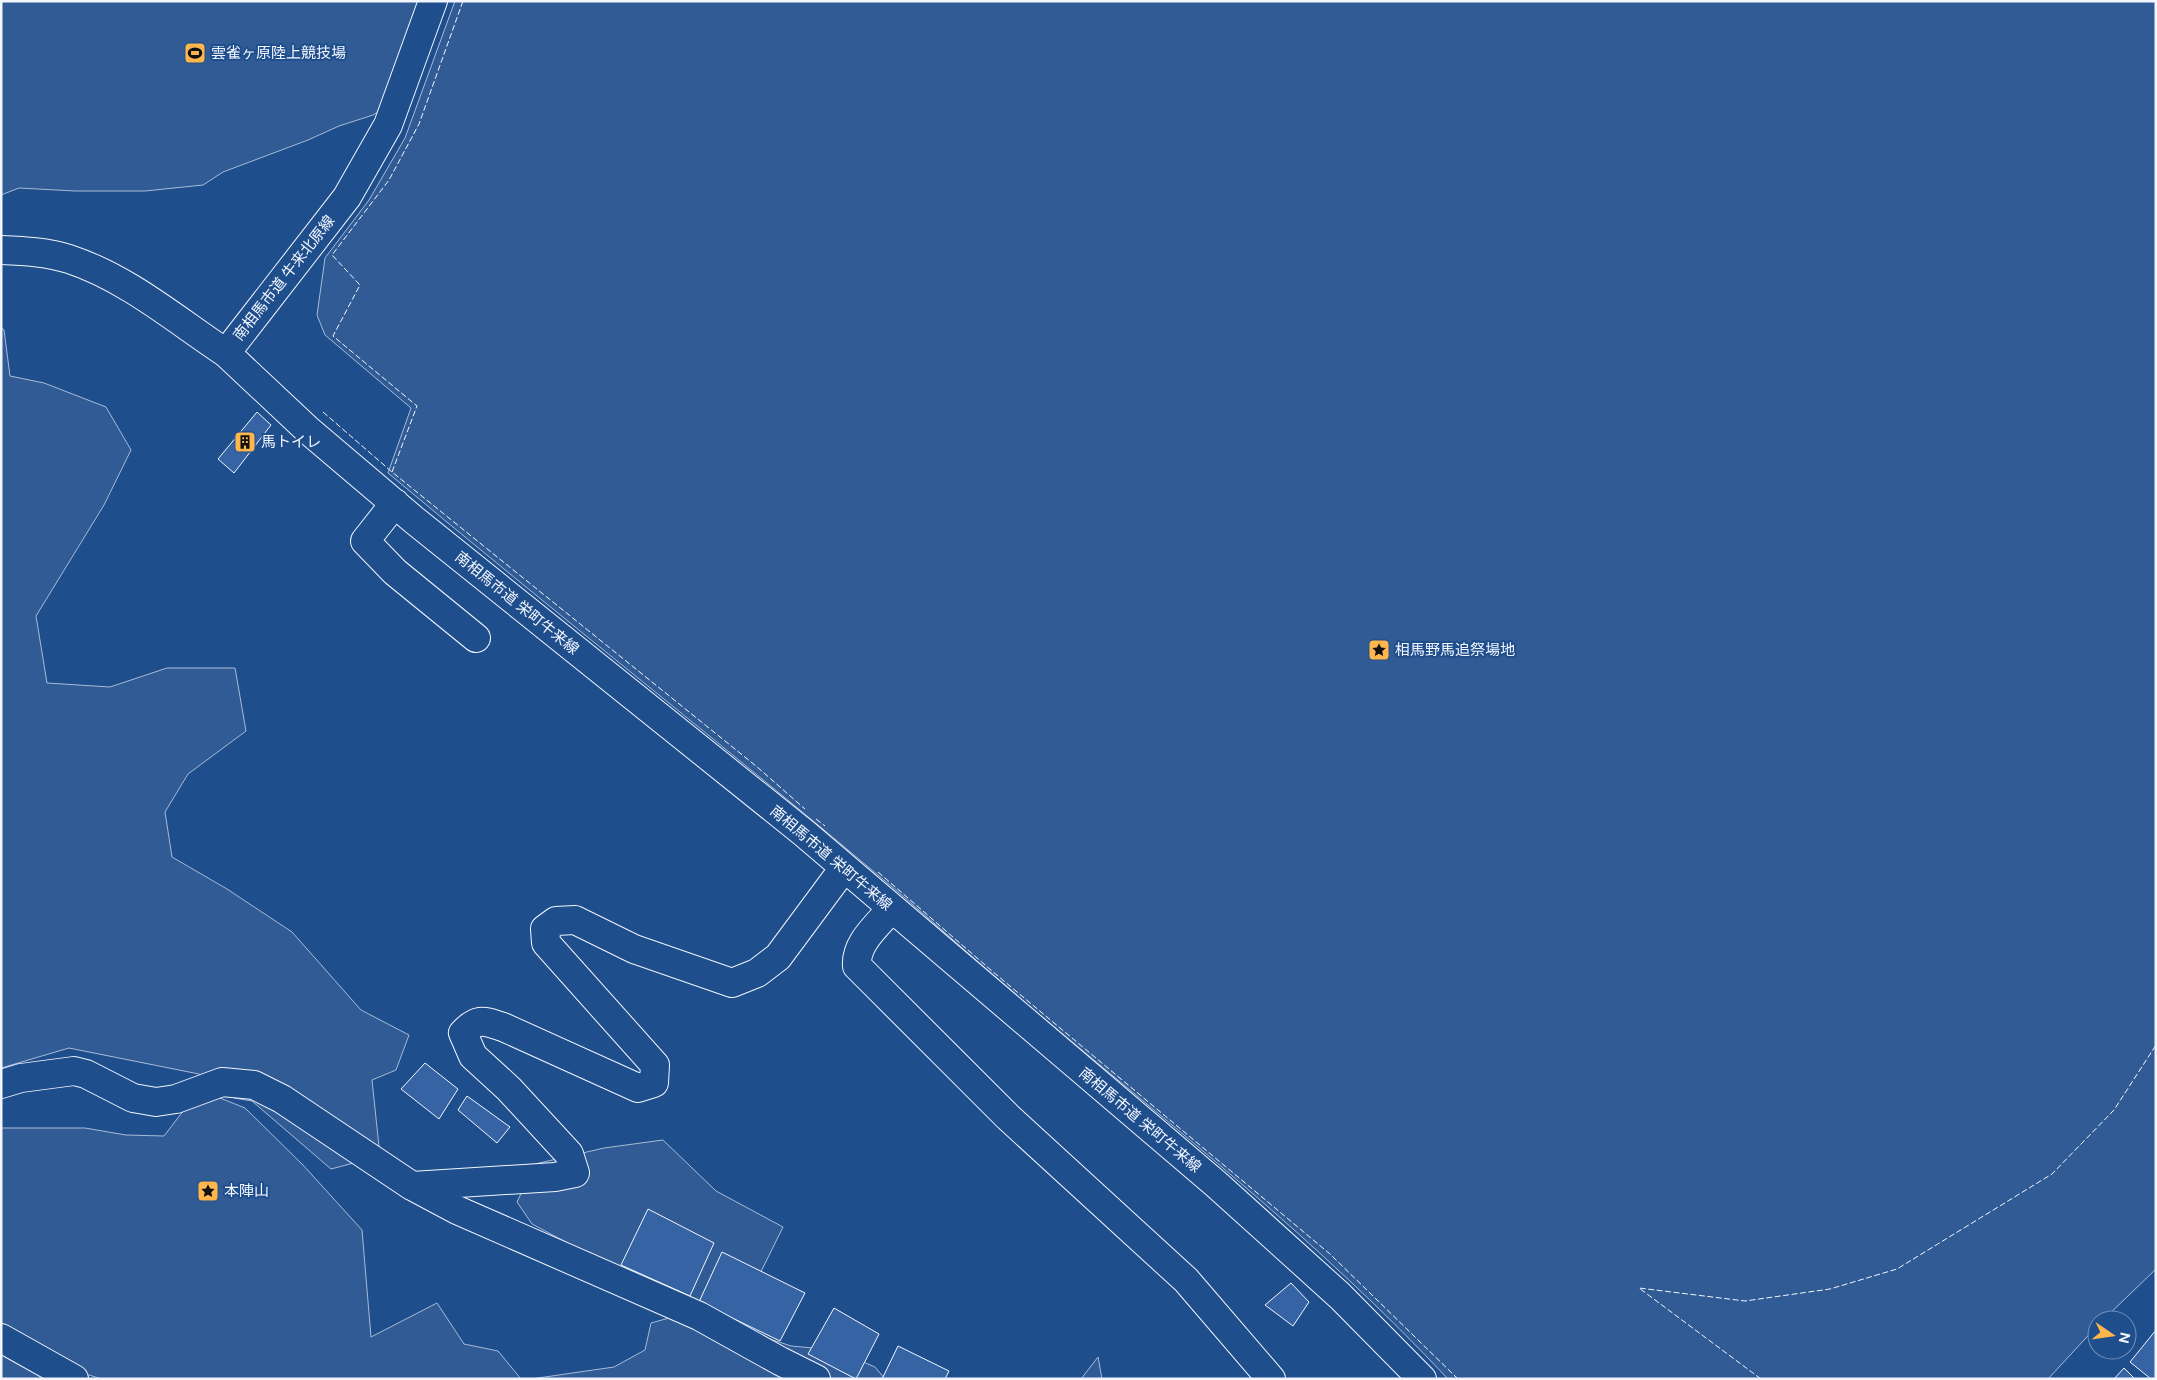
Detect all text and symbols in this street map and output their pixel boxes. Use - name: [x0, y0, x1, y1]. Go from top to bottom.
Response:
- sports icon: 雲雀ヶ原陸上競技場: [183, 41, 207, 65]
- place label: 雲雀ヶ原陸上競技場: [211, 44, 346, 62]
- street label: 南相馬市道 牛来北原線: [230, 212, 338, 344]
- building icon: 馬トイレ: [233, 430, 257, 454]
- place label: 馬トイレ: [261, 433, 321, 451]
- street label: 南相馬市道 栄町牛来線: [452, 548, 582, 658]
- place icon: 相馬野馬追祭場地: [1367, 638, 1391, 662]
- place label: 相馬野馬追祭場地: [1395, 641, 1515, 659]
- street label: 南相馬市道 栄町牛来線: [766, 802, 896, 914]
- street label: 南相馬市道 栄町牛来線: [1075, 1064, 1205, 1176]
- place icon: 本陣山: [196, 1179, 220, 1203]
- place label: 本陣山: [224, 1182, 269, 1200]
- north arrow: [2087, 1310, 2137, 1360]
- text: N: [2115, 1331, 2134, 1345]

